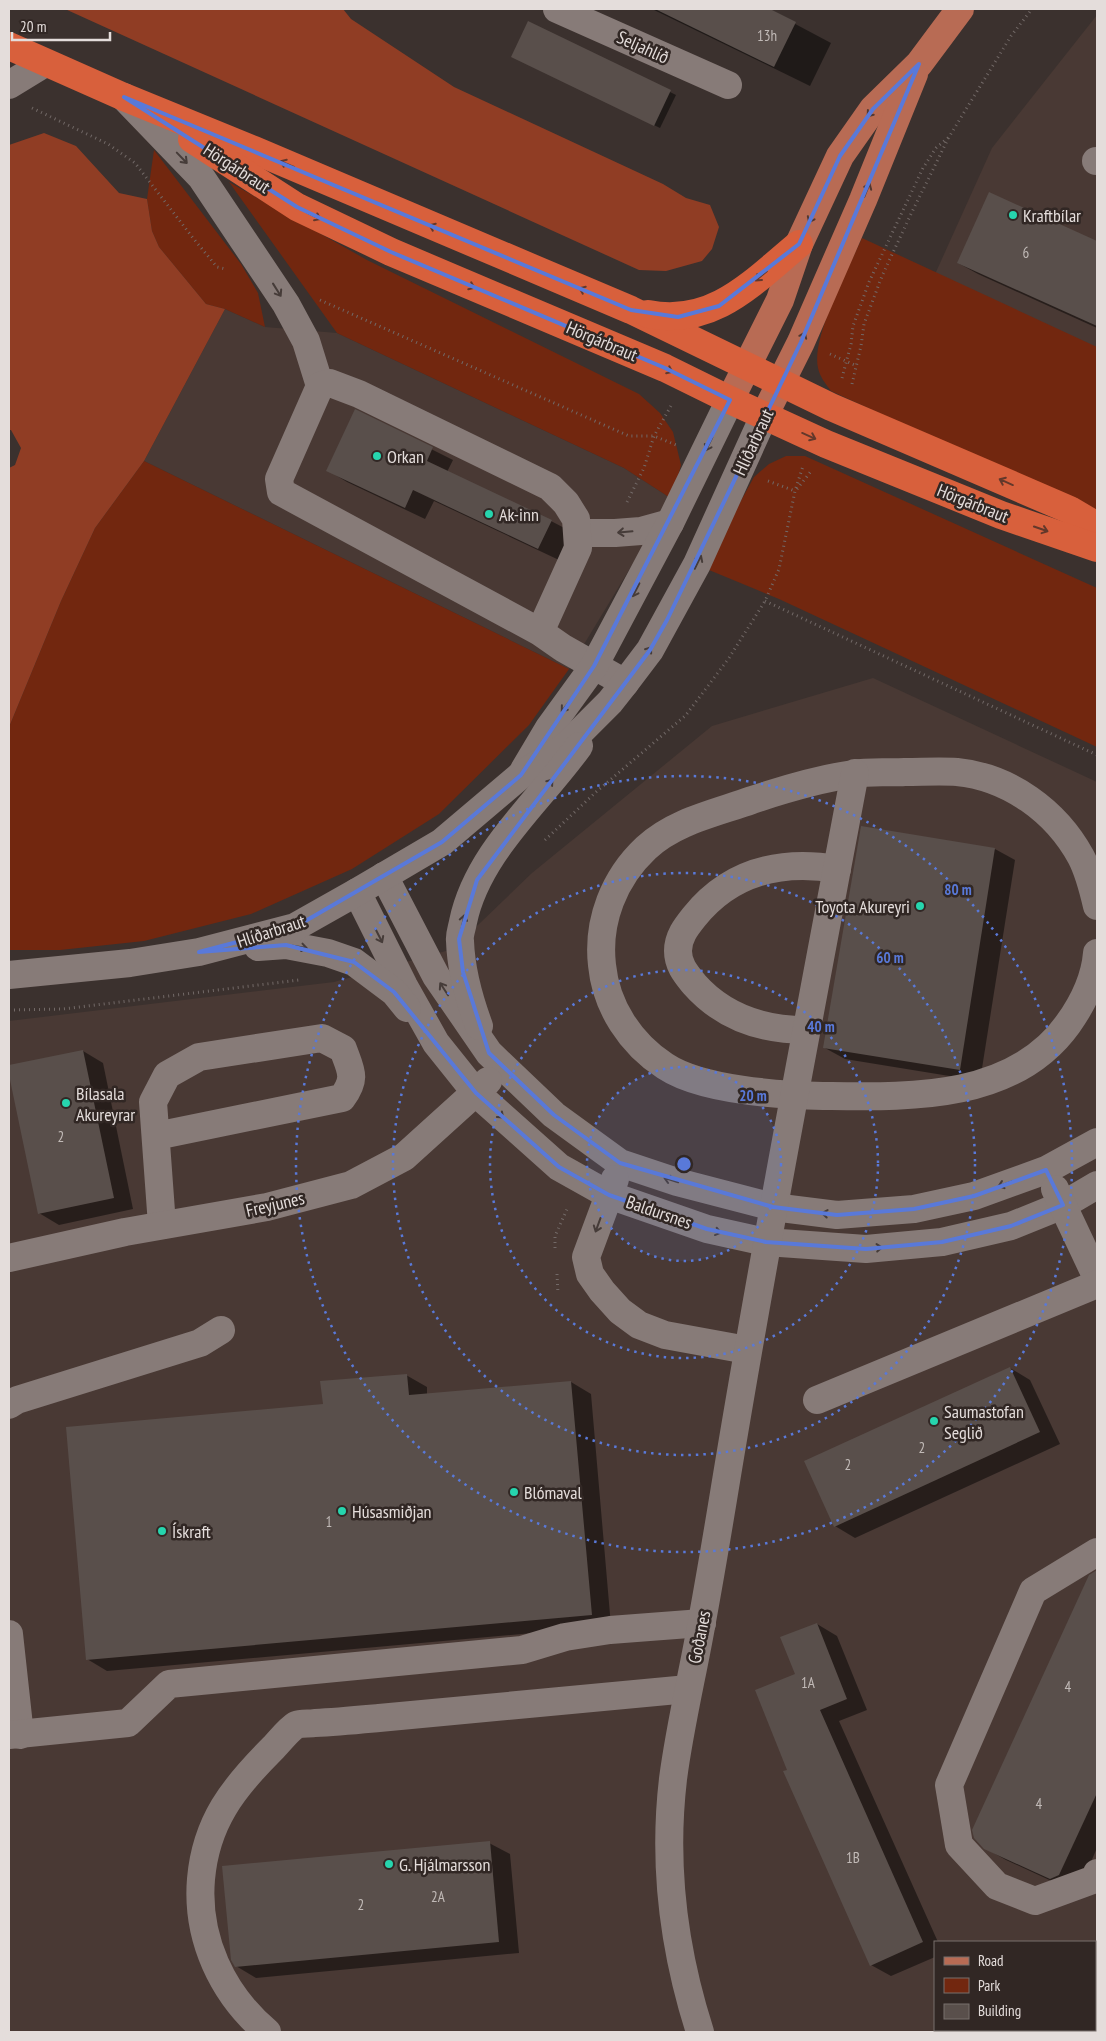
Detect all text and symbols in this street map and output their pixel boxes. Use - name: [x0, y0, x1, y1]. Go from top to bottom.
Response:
- scale bar: [12, 10, 110, 42]
- text: 20 m: [20, 17, 46, 36]
- street label: Seljahlíð: [613, 25, 673, 69]
- house number: 13h: [757, 26, 777, 45]
- one-way arrow: [867, 104, 878, 117]
- street label: Hörgárbraut: [199, 138, 275, 198]
- one-way arrow: [176, 151, 188, 164]
- one-way arrow: [280, 159, 295, 168]
- one-way arrow: [863, 183, 872, 198]
- place label: Kraftbílar: [1023, 204, 1081, 227]
- one-way arrow: [807, 208, 816, 223]
- marker: Kraftbílar: [1007, 209, 1019, 221]
- one-way arrow: [306, 211, 321, 221]
- one-way arrow: [429, 222, 444, 232]
- house number: 6: [1023, 243, 1030, 262]
- one-way arrow: [755, 270, 768, 281]
- one-way arrow: [460, 280, 475, 290]
- one-way arrow: [272, 282, 282, 296]
- one-way arrow: [579, 286, 594, 295]
- street label: Hörgárbraut: [563, 316, 641, 366]
- one-way arrow: [798, 332, 808, 347]
- one-way arrow: [658, 364, 673, 374]
- street label: Hlíðarbraut: [728, 405, 778, 479]
- one-way arrow: [801, 432, 816, 442]
- one-way arrow: [703, 436, 713, 451]
- place label: Orkan: [387, 445, 424, 468]
- marker: Orkan: [371, 450, 383, 462]
- one-way arrow: [999, 477, 1014, 487]
- street label: Hörgárbraut: [934, 478, 1012, 528]
- place label: Ak-inn: [499, 503, 539, 526]
- marker: Ak-inn: [483, 508, 495, 520]
- one-way arrow: [1033, 524, 1049, 534]
- one-way arrow: [617, 527, 633, 537]
- one-way arrow: [693, 555, 703, 570]
- one-way arrow: [631, 582, 641, 597]
- one-way arrow: [642, 646, 652, 660]
- one-way arrow: [561, 699, 572, 712]
- one-way arrow: [542, 779, 553, 792]
- text: 80 m: [944, 880, 972, 899]
- place label: Toyota Akureyri: [815, 895, 910, 918]
- marker: Toyota Akureyri: [914, 900, 926, 912]
- street label: Hlíðarbraut: [234, 909, 308, 953]
- one-way arrow: [459, 914, 468, 930]
- one-way arrow: [375, 928, 384, 943]
- one-way arrow: [291, 943, 307, 953]
- text: 60 m: [876, 948, 904, 967]
- one-way arrow: [439, 983, 449, 997]
- text: 40 m: [807, 1017, 835, 1036]
- place label: Bílasala Akureyrar: [76, 1082, 135, 1126]
- text: 20 m: [739, 1086, 767, 1105]
- marker: Bílasala Akureyrar: [60, 1097, 72, 1109]
- one-way arrow: [492, 1107, 505, 1118]
- house number: 2: [58, 1127, 64, 1146]
- centre of rings: [675, 1155, 693, 1173]
- one-way arrow: [663, 1174, 679, 1184]
- one-way arrow: [998, 1180, 1014, 1189]
- street label: Freyjunes: [243, 1186, 307, 1222]
- street label: Baldursnes: [623, 1190, 695, 1234]
- one-way arrow: [821, 1209, 837, 1219]
- one-way arrow: [593, 1217, 602, 1232]
- one-way arrow: [706, 1227, 722, 1236]
- one-way arrow: [867, 1243, 883, 1253]
- place label: Saumastofan Seglið: [944, 1400, 1024, 1444]
- marker: Saumastofan Seglið: [928, 1415, 940, 1427]
- house number: 2: [919, 1438, 925, 1457]
- house number: 2: [845, 1455, 851, 1474]
- place label: Blómaval: [524, 1481, 583, 1504]
- marker: Blómaval: [508, 1486, 520, 1498]
- place label: Húsasmiðjan: [352, 1500, 432, 1523]
- marker: Húsasmiðjan: [336, 1505, 348, 1517]
- house number: 1: [326, 1512, 332, 1531]
- place label: Ískraft: [172, 1520, 211, 1543]
- marker: Ískraft: [156, 1525, 168, 1537]
- street label: Goðanes: [683, 1609, 715, 1665]
- house number: 1A: [801, 1673, 816, 1692]
- house number: 4: [1065, 1677, 1072, 1696]
- house number: 4: [1036, 1794, 1043, 1813]
- house number: 1B: [846, 1848, 860, 1867]
- place label: G. Hjálmarsson: [399, 1853, 490, 1876]
- marker: G. Hjálmarsson: [383, 1858, 395, 1870]
- house number: 2A: [431, 1887, 446, 1906]
- house number: 2: [358, 1895, 364, 1914]
- legend: [934, 1941, 1096, 2031]
- text: Road: [978, 1951, 1004, 1970]
- text: Park: [978, 1976, 1000, 1995]
- text: Building: [978, 2001, 1021, 2020]

